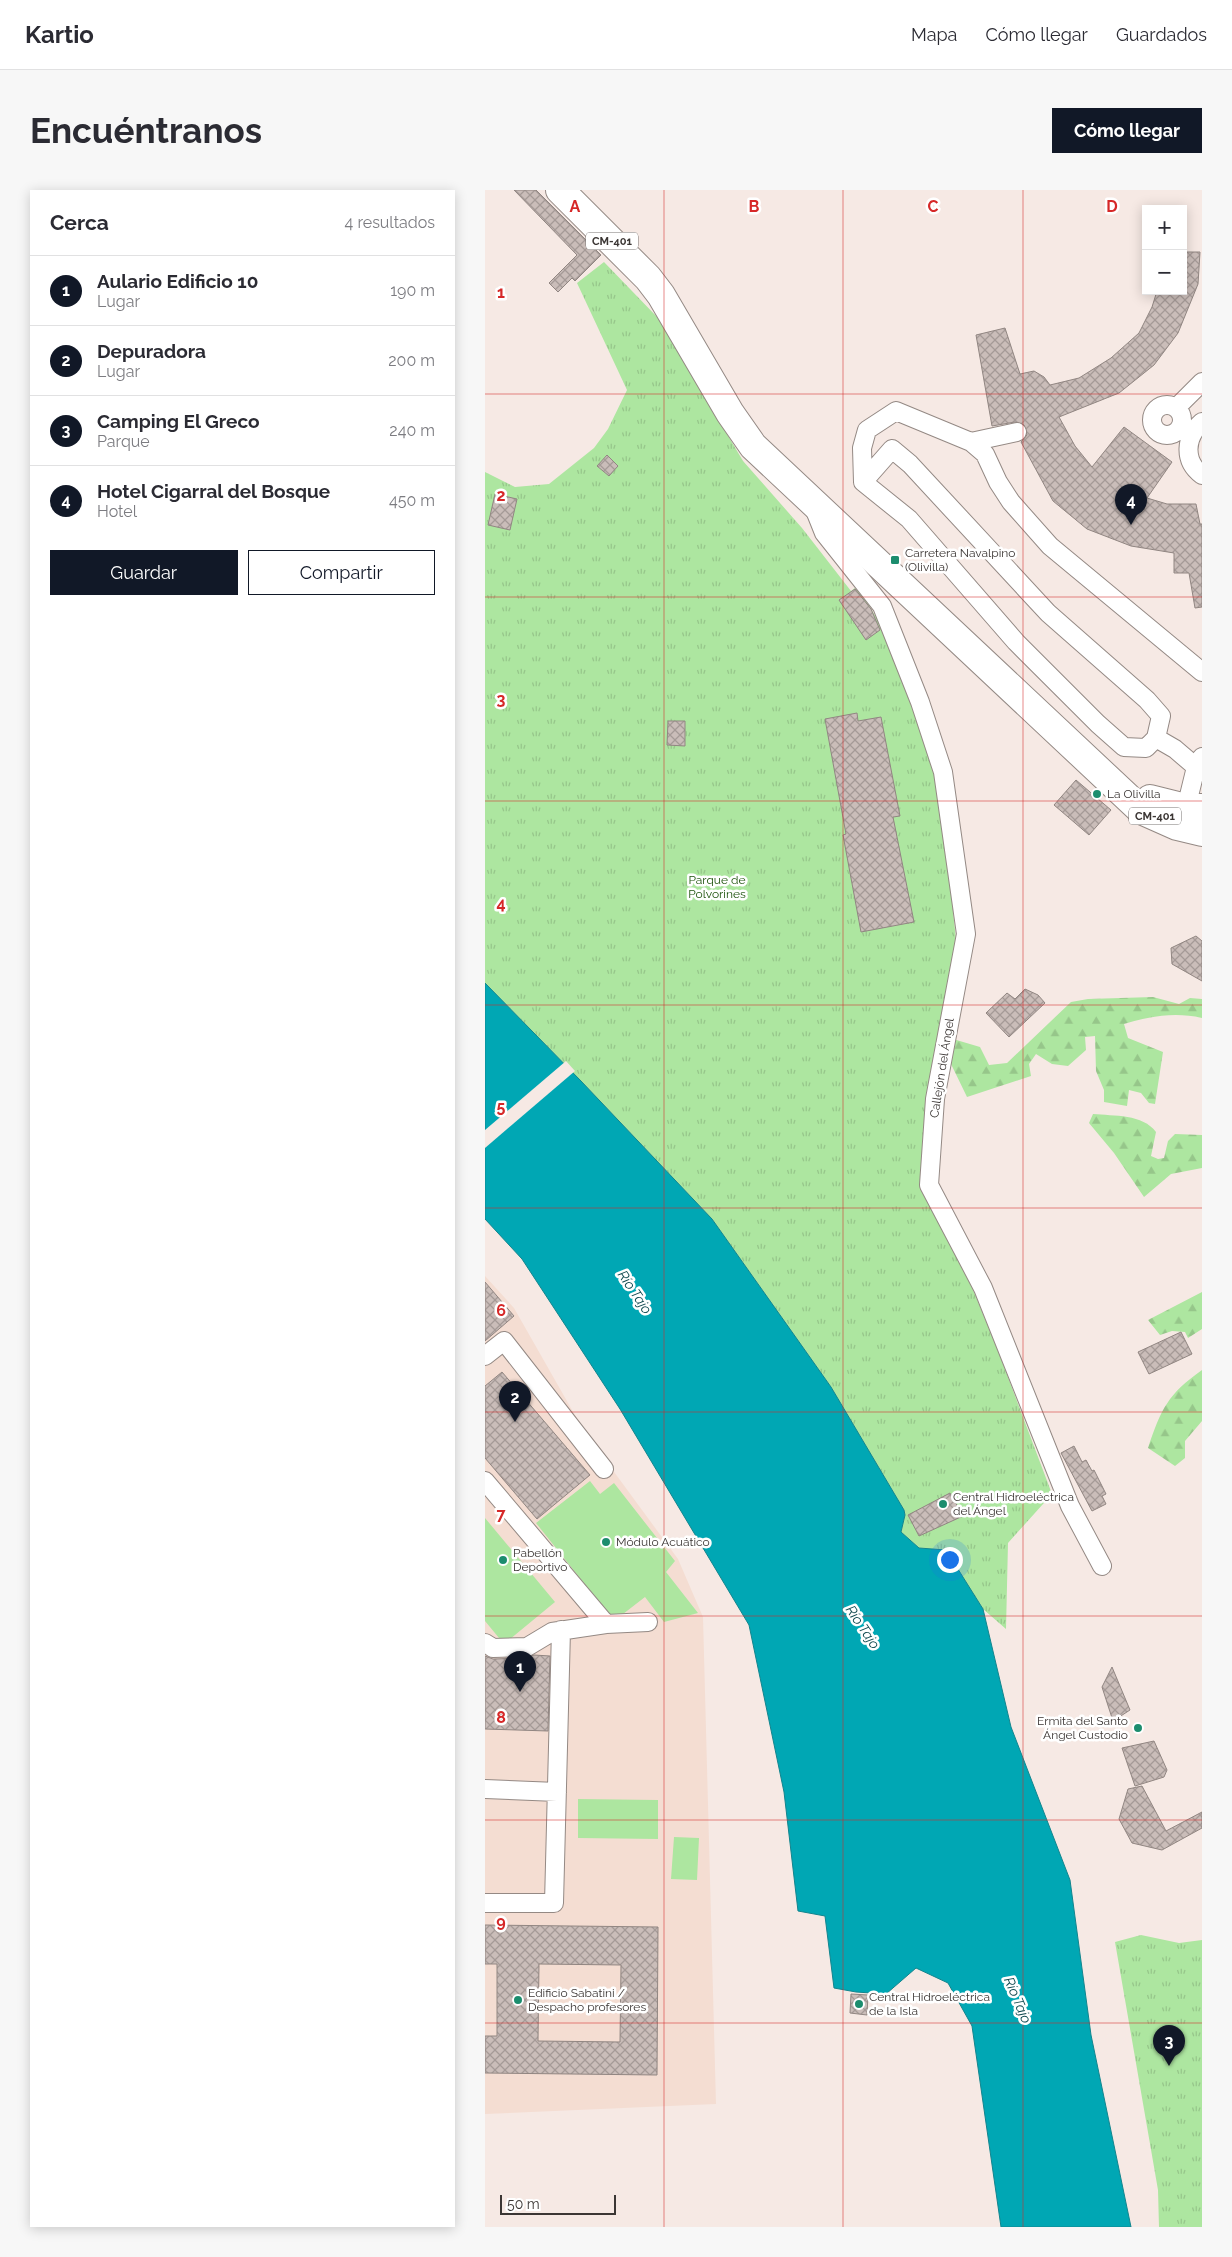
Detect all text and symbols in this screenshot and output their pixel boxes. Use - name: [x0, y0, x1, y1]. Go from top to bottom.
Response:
- text: Kartio: [25, 20, 94, 49]
- text: Mapa: [911, 24, 957, 45]
- text: Cómo llegar: [985, 24, 1088, 45]
- text: Guardados: [1116, 24, 1207, 45]
- button: Cómo llegar: [1052, 108, 1202, 153]
- text: Encuéntranos: [30, 110, 262, 151]
- text: A: [570, 197, 581, 216]
- text: B: [749, 197, 760, 216]
- text: C: [928, 197, 939, 216]
- text: D: [1106, 197, 1118, 216]
- map controls: [1142, 205, 1187, 295]
- button: +: [1142, 205, 1187, 250]
- text: Cerca: [50, 210, 109, 235]
- text: 4 resultados: [345, 213, 435, 232]
- road number: CM-401: [586, 232, 638, 249]
- button: −: [1142, 250, 1187, 295]
- text: Aulario Edificio 10: [97, 270, 258, 292]
- text: 1: [62, 281, 70, 300]
- text: 190 m: [390, 281, 435, 300]
- text: 1: [497, 283, 505, 302]
- text: Lugar: [97, 292, 140, 311]
- text: Depuradora: [97, 340, 206, 362]
- text: 2: [61, 351, 71, 370]
- text: 200 m: [388, 351, 435, 370]
- text: Lugar: [97, 362, 140, 381]
- text: Camping El Greco: [97, 410, 260, 432]
- text: 3: [62, 421, 70, 440]
- text: 240 m: [389, 421, 435, 440]
- text: Parque: [97, 432, 150, 451]
- text: Hotel Cigarral del Bosque: [97, 480, 330, 502]
- pin: 4: [1115, 484, 1147, 525]
- text: 2: [496, 486, 506, 505]
- text: 4: [61, 491, 71, 510]
- text: 450 m: [389, 491, 435, 510]
- text: Hotel: [97, 502, 137, 521]
- place label: Carretera Navalpino (Olivilla): [905, 546, 1016, 574]
- button: Guardar: [50, 550, 238, 595]
- button: Compartir: [248, 550, 435, 595]
- marker: Carretera Navalpino (Olivilla): [889, 554, 901, 566]
- text: 3: [497, 690, 506, 709]
- place label: La Olivilla: [1107, 787, 1161, 801]
- marker: La Olivilla: [1091, 788, 1103, 800]
- road number: CM-401: [1129, 808, 1181, 824]
- park label: Parque de Polvorines: [688, 873, 746, 901]
- text: 4: [496, 894, 506, 913]
- street label: Callejón del Ángel: [927, 1016, 957, 1119]
- text: 5: [497, 1097, 506, 1116]
- water label: Río Tajo: [615, 1267, 655, 1317]
- text: 6: [496, 1301, 506, 1320]
- pin: 2: [499, 1381, 531, 1422]
- place label: Central Hidroeléctrica del Ángel: [953, 1490, 1074, 1518]
- marker: Central Hidroeléctrica del Ángel: [937, 1498, 949, 1510]
- text: 7: [497, 1505, 506, 1524]
- place label: Módulo Acuático: [616, 1535, 710, 1549]
- marker: Módulo Acuático: [600, 1536, 612, 1548]
- place label: Pabellón Deportivo: [513, 1546, 567, 1574]
- your location: [937, 1547, 963, 1573]
- marker: Pabellón Deportivo: [497, 1554, 509, 1566]
- water label: Río Tajo: [843, 1602, 883, 1652]
- pin: 1: [504, 1651, 536, 1692]
- text: 8: [496, 1708, 506, 1727]
- place label: Ermita del Santo Ángel Custodio: [1037, 1714, 1128, 1742]
- marker: Ermita del Santo Ángel Custodio: [1132, 1722, 1144, 1734]
- text: 9: [496, 1912, 506, 1931]
- water label: Río Tajo: [1001, 1974, 1035, 2026]
- place label: Edificio Sabatini / Despacho profesores: [528, 1986, 646, 2014]
- place label: Central Hidroeléctrica de la Isla: [869, 1990, 990, 2018]
- marker: Edificio Sabatini / Despacho profesores: [512, 1994, 524, 2006]
- marker: Central Hidroeléctrica de la Isla: [853, 1998, 865, 2010]
- pin: 3: [1153, 2025, 1185, 2066]
- scale bar: [500, 2192, 616, 2215]
- text: 50 m: [507, 2196, 540, 2212]

